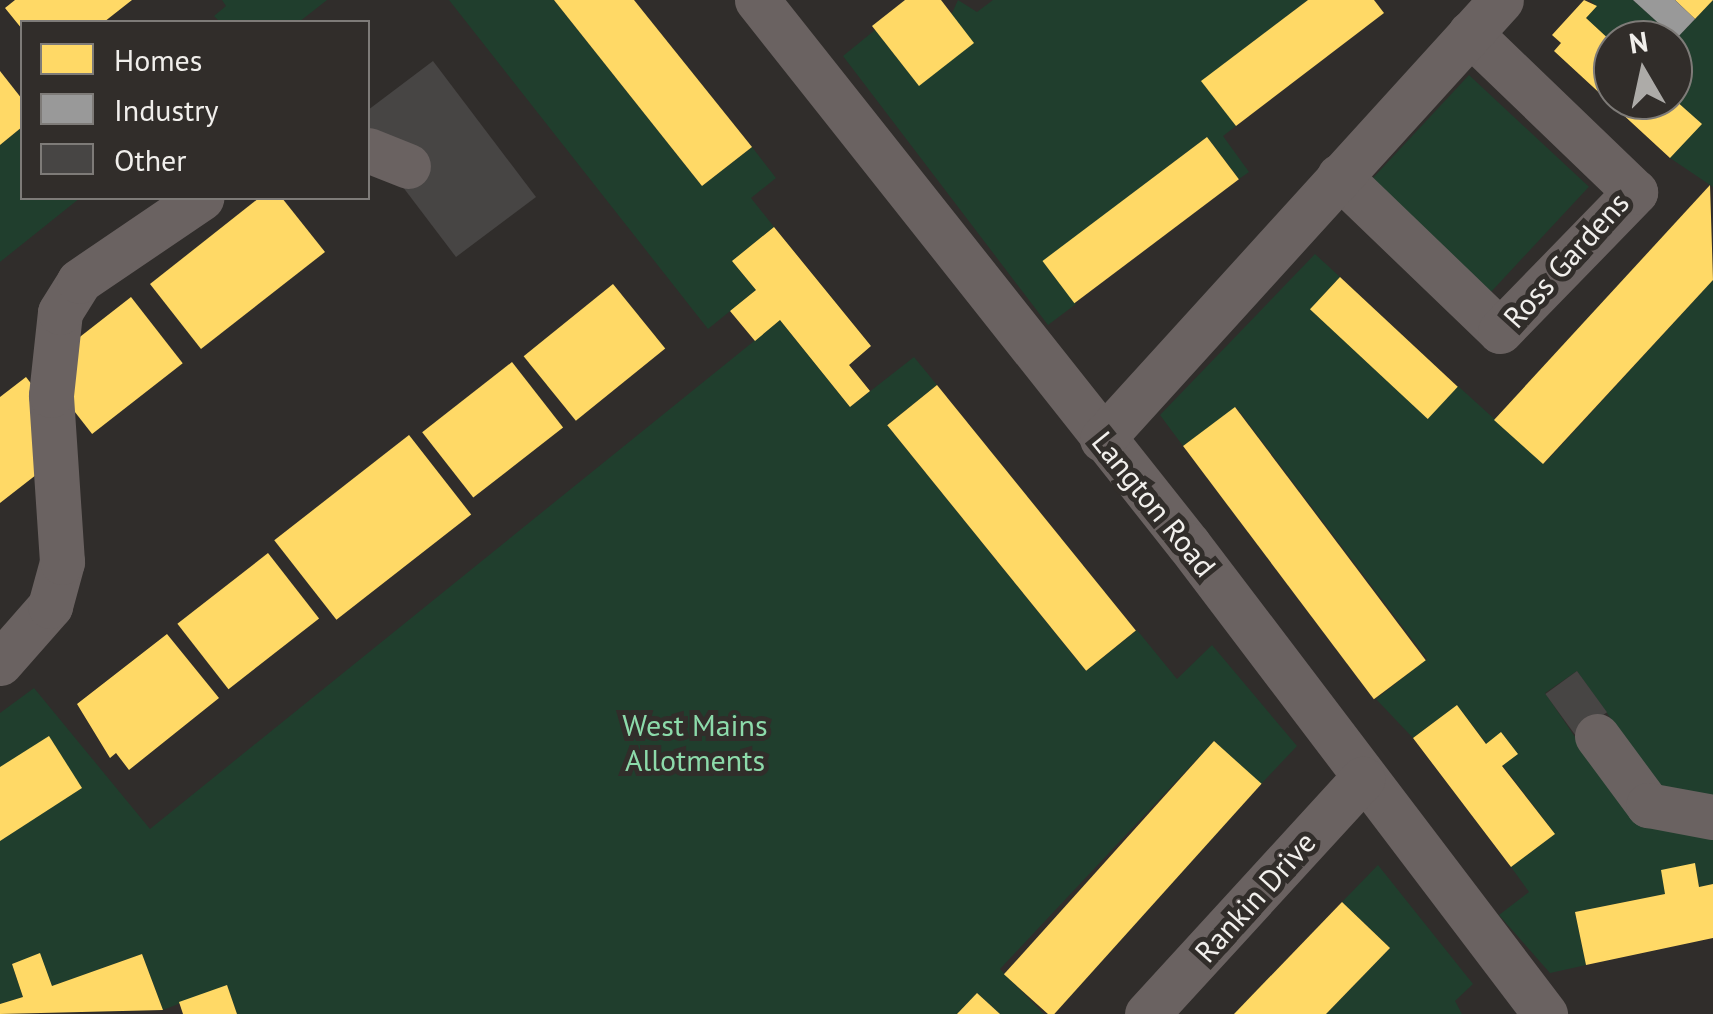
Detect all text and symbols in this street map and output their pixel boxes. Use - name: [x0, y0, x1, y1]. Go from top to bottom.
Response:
- legend: [20, 20, 370, 200]
- north arrow: [1593, 20, 1693, 120]
- text: N: [1627, 22, 1651, 62]
- text: Homes: [114, 40, 202, 79]
- text: Industry: [114, 90, 218, 129]
- text: Other: [114, 140, 187, 179]
- street label: Ross Gardens: [1496, 185, 1636, 335]
- street label: Langton Road: [1085, 424, 1223, 584]
- park label: West Mains Allotments: [622, 707, 768, 778]
- street label: Rankin Drive: [1187, 824, 1323, 970]

